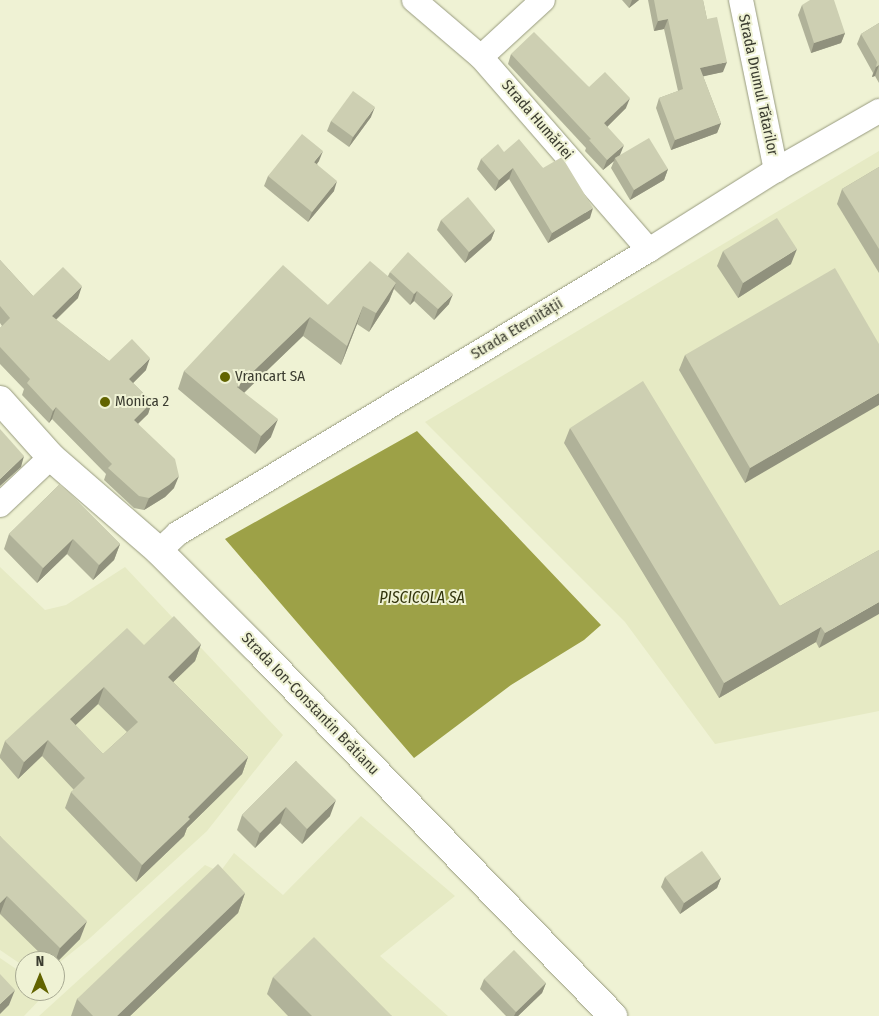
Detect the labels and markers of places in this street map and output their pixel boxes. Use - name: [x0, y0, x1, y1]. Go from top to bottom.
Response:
- place label: Vrancart SA: [235, 368, 305, 386]
- marker: Vrancart SA: [219, 371, 231, 383]
- place label: Monica 2: [115, 393, 169, 411]
- marker: Monica 2: [99, 396, 111, 408]

